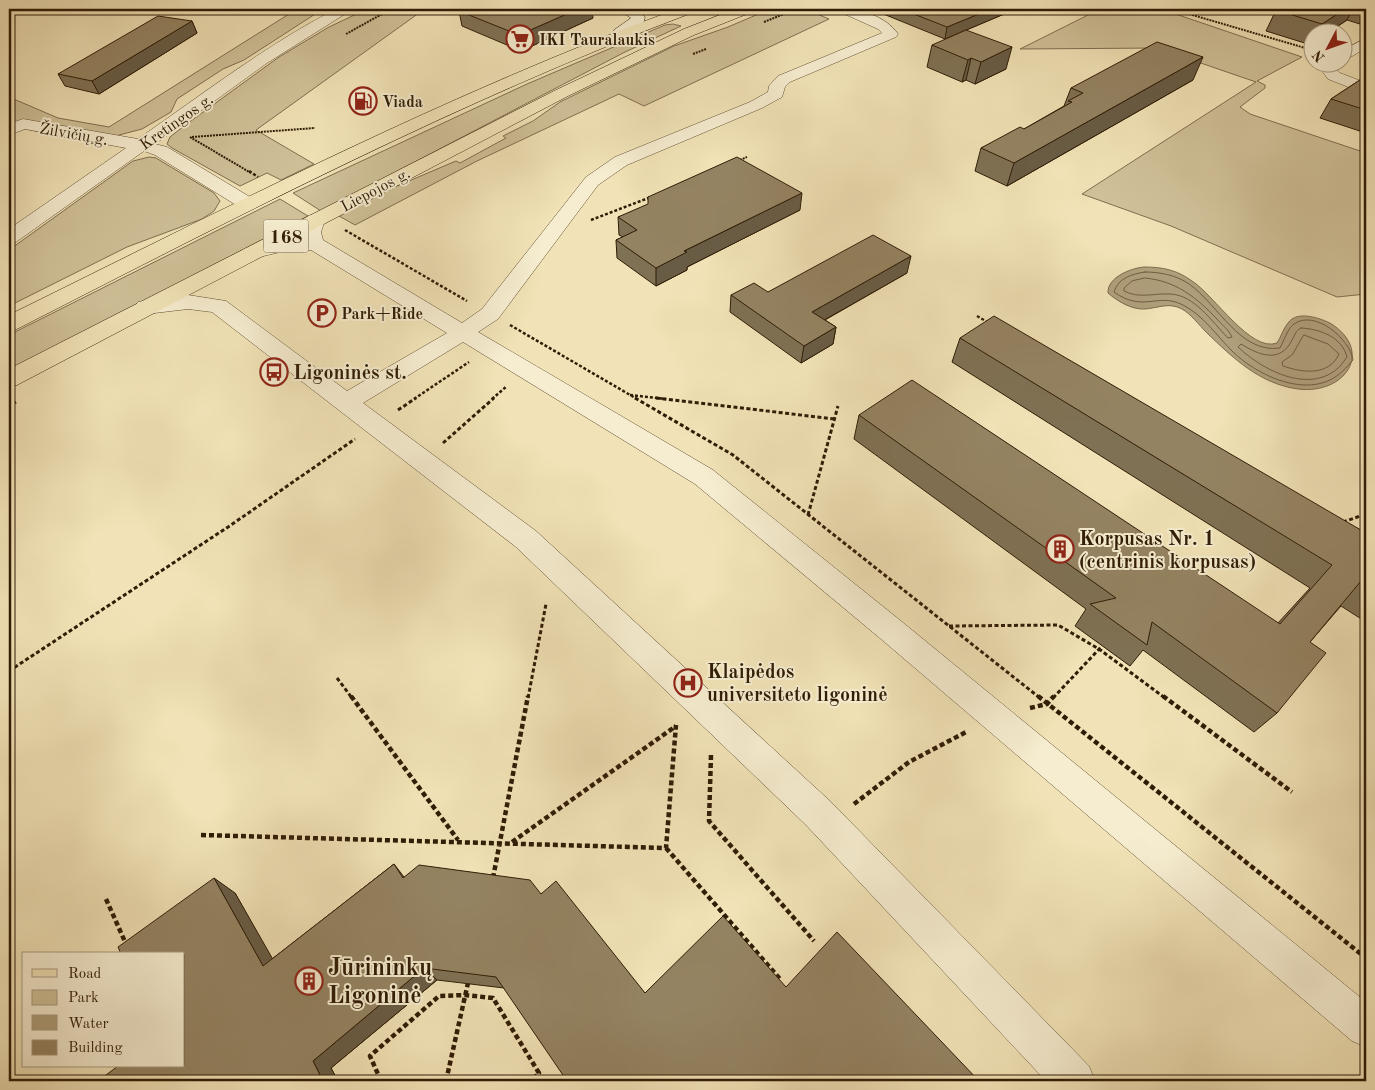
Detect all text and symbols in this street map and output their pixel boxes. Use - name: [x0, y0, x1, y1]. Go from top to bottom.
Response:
- north arrow: [1302, 22, 1352, 72]
- supermarket icon: IKI Tauralaukis: [505, 24, 535, 54]
- place label: IKI Tauralaukis: [539, 33, 655, 49]
- text: N: [1310, 47, 1328, 65]
- fuel station icon: Viada: [348, 86, 378, 116]
- street label: Kretingos g.: [137, 92, 217, 154]
- place label: Viada: [382, 95, 423, 111]
- street label: Žilvičių g.: [38, 117, 110, 149]
- street label: Liepojos g.: [339, 166, 413, 216]
- road number: 168: [264, 220, 308, 252]
- parking icon: Park+Ride: [307, 298, 337, 328]
- place label: Park+Ride: [341, 307, 423, 323]
- bus stop icon: Ligoninės st.: [259, 357, 289, 387]
- place label: Ligoninės st.: [293, 364, 407, 384]
- place label: Korpusas Nr. 1 (centrinis korpusas): [1079, 530, 1256, 573]
- building icon: Korpusas Nr. 1 (centrinis korpusas): [1045, 534, 1075, 564]
- place label: Klaipėdos universiteto ligoninė: [707, 663, 888, 706]
- hospital icon: Klaipėdos universiteto ligoninė: [673, 668, 703, 698]
- legend: [22, 952, 185, 1068]
- place label: Jūrininkų Ligoninė: [328, 957, 432, 1009]
- building icon: Jūrininkų Ligoninė: [294, 966, 324, 996]
- text: Road: [68, 967, 102, 982]
- text: Park: [68, 991, 99, 1006]
- text: Water: [68, 1017, 109, 1032]
- text: Building: [68, 1041, 123, 1056]

